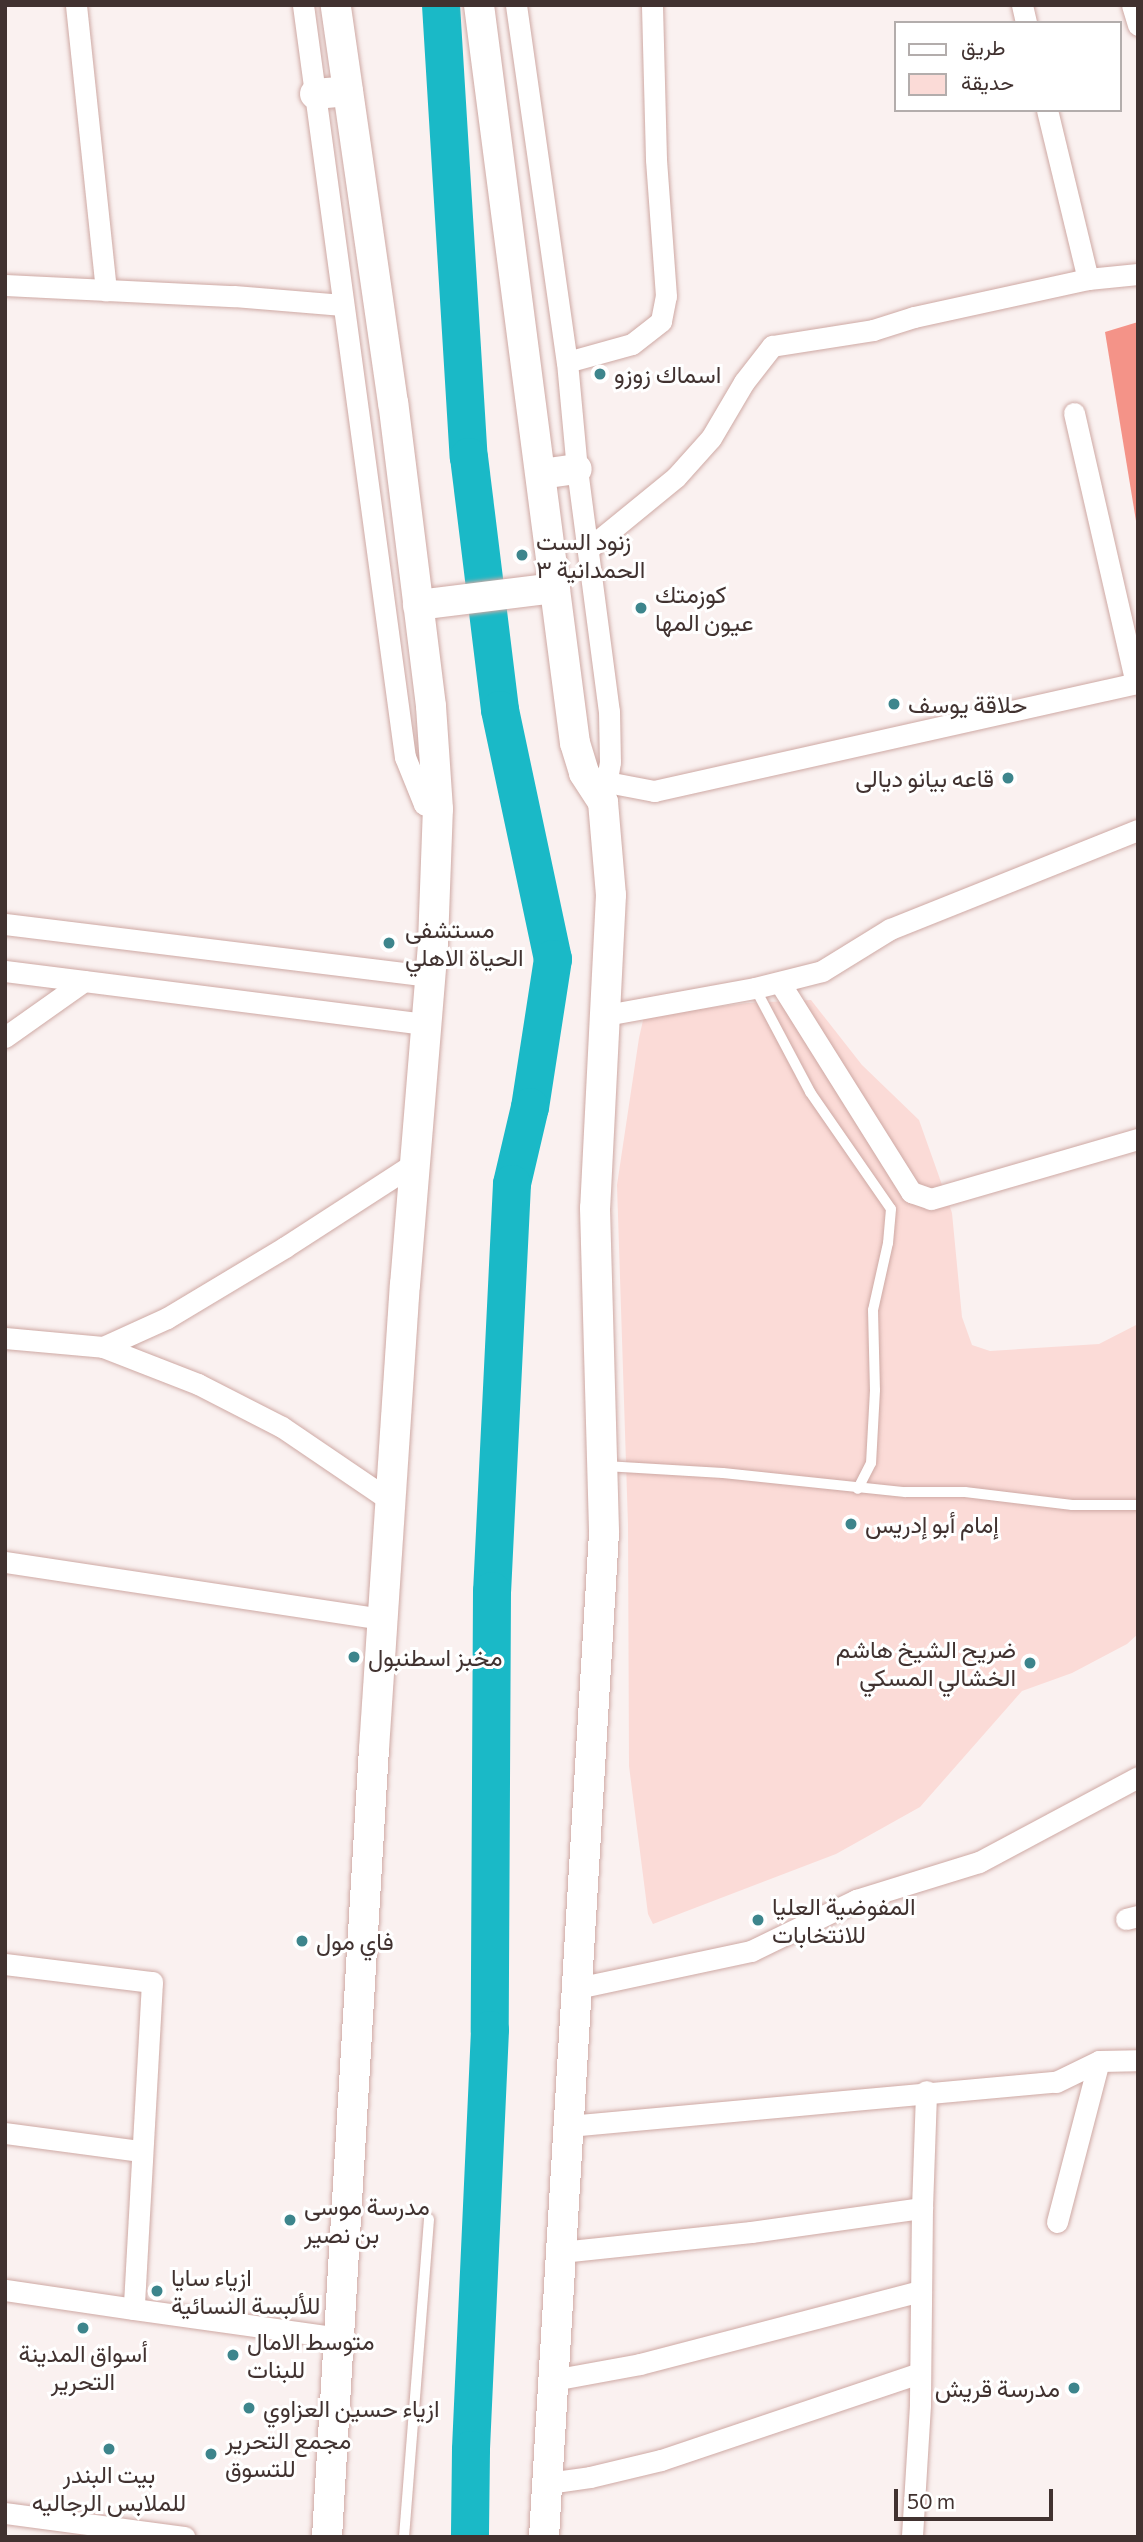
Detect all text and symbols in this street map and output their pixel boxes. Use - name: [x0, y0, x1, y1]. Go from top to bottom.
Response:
- legend: [894, 21, 1122, 112]
- text: طريق: [961, 34, 1006, 59]
- text: حديقة: [961, 69, 1014, 94]
- place label: اسماك زوزو: [614, 360, 721, 388]
- marker: اسماك زوزو: [592, 366, 608, 382]
- place label: زنود الست الحمدانية ٣: [536, 527, 645, 583]
- marker: زنود الست الحمدانية ٣: [514, 547, 530, 563]
- place label: كوزمتك عيون المها: [655, 580, 754, 636]
- marker: كوزمتك عيون المها: [633, 600, 649, 616]
- place label: حلاقة يوسف: [908, 690, 1027, 718]
- marker: حلاقة يوسف: [886, 696, 902, 712]
- place label: قاعه بيانو ديالى: [855, 764, 994, 792]
- marker: قاعه بيانو ديالى: [1000, 770, 1016, 786]
- place label: مستشفى الحياة الاهلي: [405, 915, 524, 971]
- marker: مستشفى الحياة الاهلي: [379, 933, 399, 953]
- place label: إمام أبو إدريس: [865, 1510, 999, 1538]
- marker: إمام أبو إدريس: [843, 1516, 859, 1532]
- place label: ضريح الشيخ هاشم الخشالي المسكي: [836, 1635, 1016, 1691]
- place label: مخبز اسطنبول: [368, 1643, 502, 1671]
- marker: مخبز اسطنبول: [346, 1649, 362, 1665]
- marker: ضريح الشيخ هاشم الخشالي المسكي: [1022, 1655, 1038, 1671]
- place label: المفوضية العليا للانتخابات: [772, 1892, 916, 1948]
- marker: المفوضية العليا للانتخابات: [750, 1912, 766, 1928]
- place label: فاي مول: [316, 1927, 394, 1955]
- marker: فاي مول: [294, 1933, 310, 1949]
- place label: مدرسة موسى بن نصير: [304, 2192, 430, 2248]
- marker: مدرسة موسى بن نصير: [282, 2212, 298, 2228]
- place label: ازياء سايا للألبسة النسائية: [171, 2263, 321, 2319]
- marker: ازياء سايا للألبسة النسائية: [149, 2283, 165, 2299]
- marker: أسواق المدينة التحرير: [75, 2320, 91, 2336]
- place label: متوسط الامال للبنات: [247, 2327, 375, 2383]
- place label: أسواق المدينة التحرير: [19, 2339, 147, 2395]
- marker: متوسط الامال للبنات: [225, 2347, 241, 2363]
- place label: مدرسة قريش: [935, 2374, 1060, 2402]
- marker: مدرسة قريش: [1066, 2380, 1082, 2396]
- place label: ازياء حسين العزاوي: [263, 2394, 440, 2422]
- marker: ازياء حسين العزاوي: [241, 2400, 257, 2416]
- place label: مجمع التحرير للتسوق: [225, 2426, 351, 2482]
- marker: بيت البندر للملابس الرجاليه: [101, 2441, 117, 2457]
- marker: مجمع التحرير للتسوق: [203, 2446, 219, 2462]
- place label: بيت البندر للملابس الرجاليه: [32, 2460, 186, 2516]
- scale bar: [898, 2476, 1057, 2520]
- text: 50 m: [907, 2488, 955, 2513]

